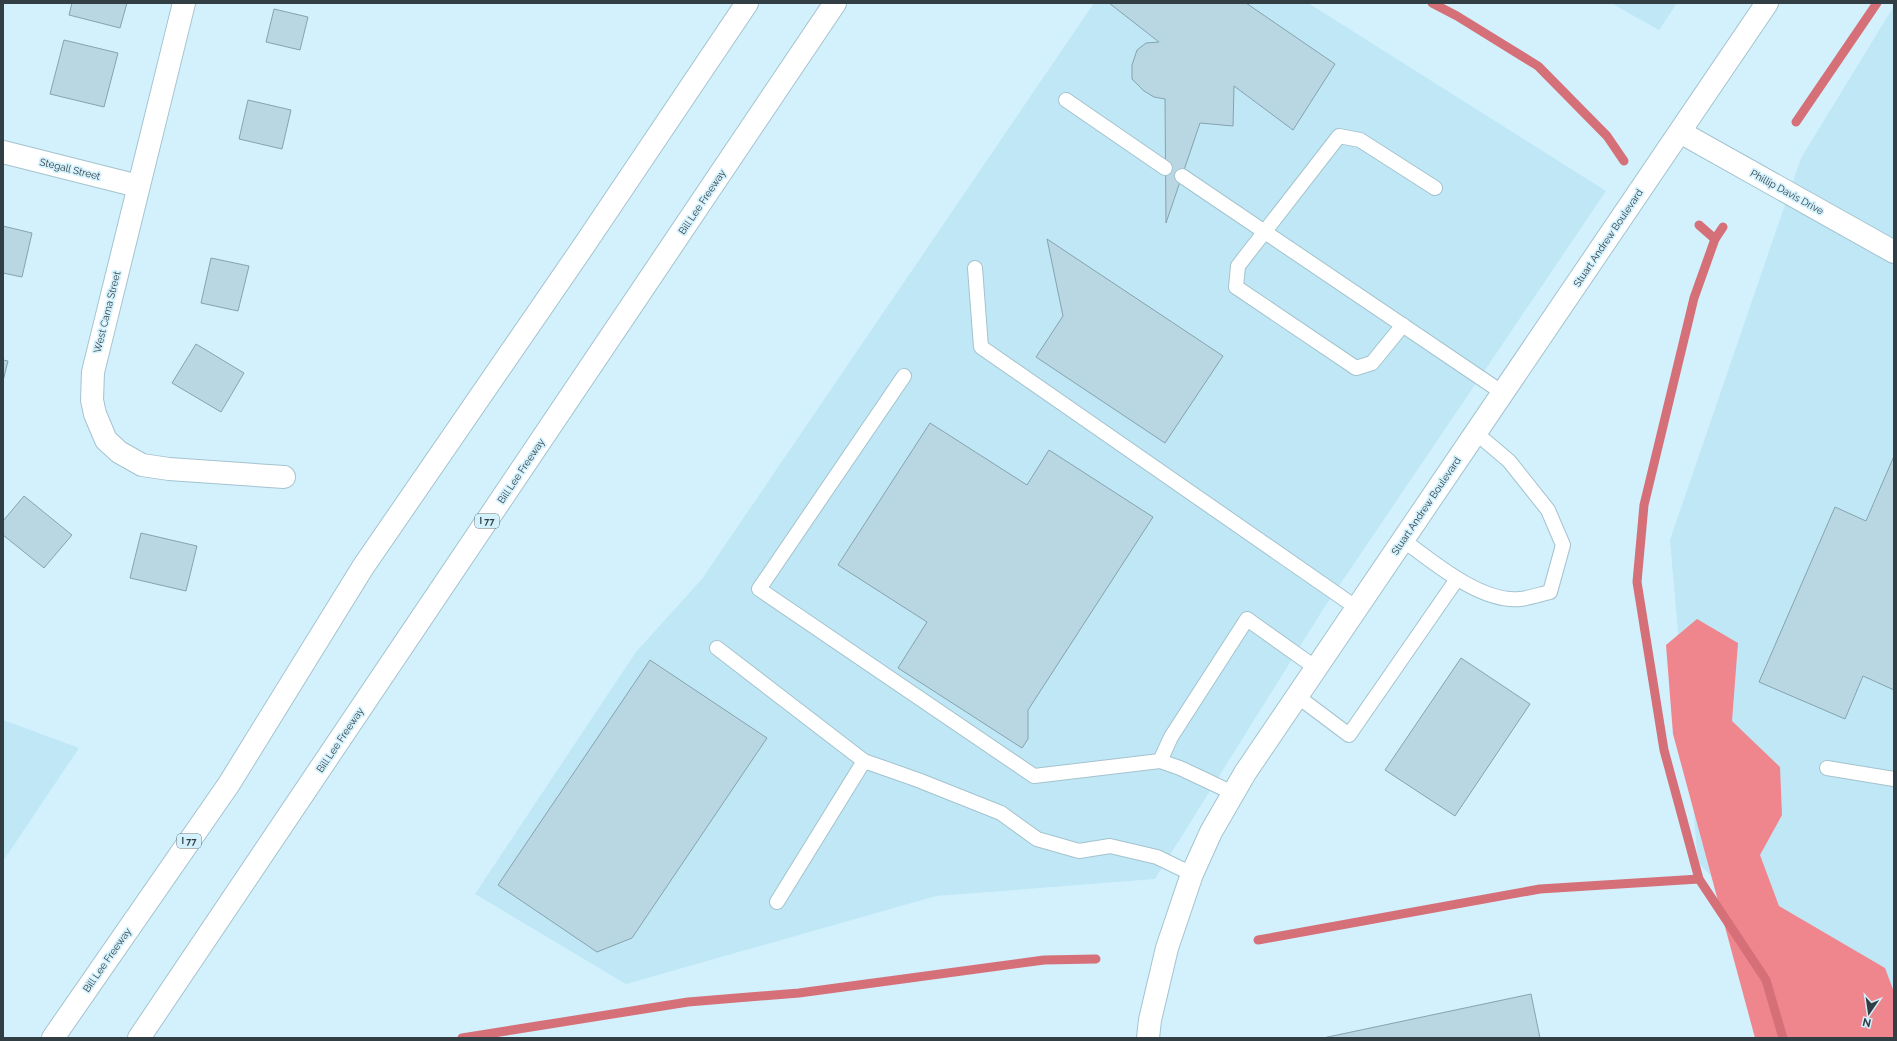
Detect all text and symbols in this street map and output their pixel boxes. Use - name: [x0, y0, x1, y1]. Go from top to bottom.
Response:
- street label: Stegall Street: [39, 156, 102, 182]
- street label: Bill Lee Freeway: [676, 167, 728, 236]
- street label: Phillip Davis Drive: [1749, 167, 1826, 217]
- street label: Stuart Andrew Boulevard: [1571, 187, 1645, 289]
- street label: West Cama Street: [92, 269, 123, 354]
- street label: Bill Lee Freeway: [495, 436, 547, 505]
- street label: Stuart Andrew Boulevard: [1389, 455, 1463, 557]
- road number: I 77: [475, 514, 499, 528]
- street label: Bill Lee Freeway: [314, 705, 366, 774]
- road number: I 77: [177, 834, 201, 848]
- street label: Bill Lee Freeway: [81, 925, 134, 994]
- north arrow: [1849, 993, 1889, 1033]
- text: N: [1861, 1015, 1872, 1030]

